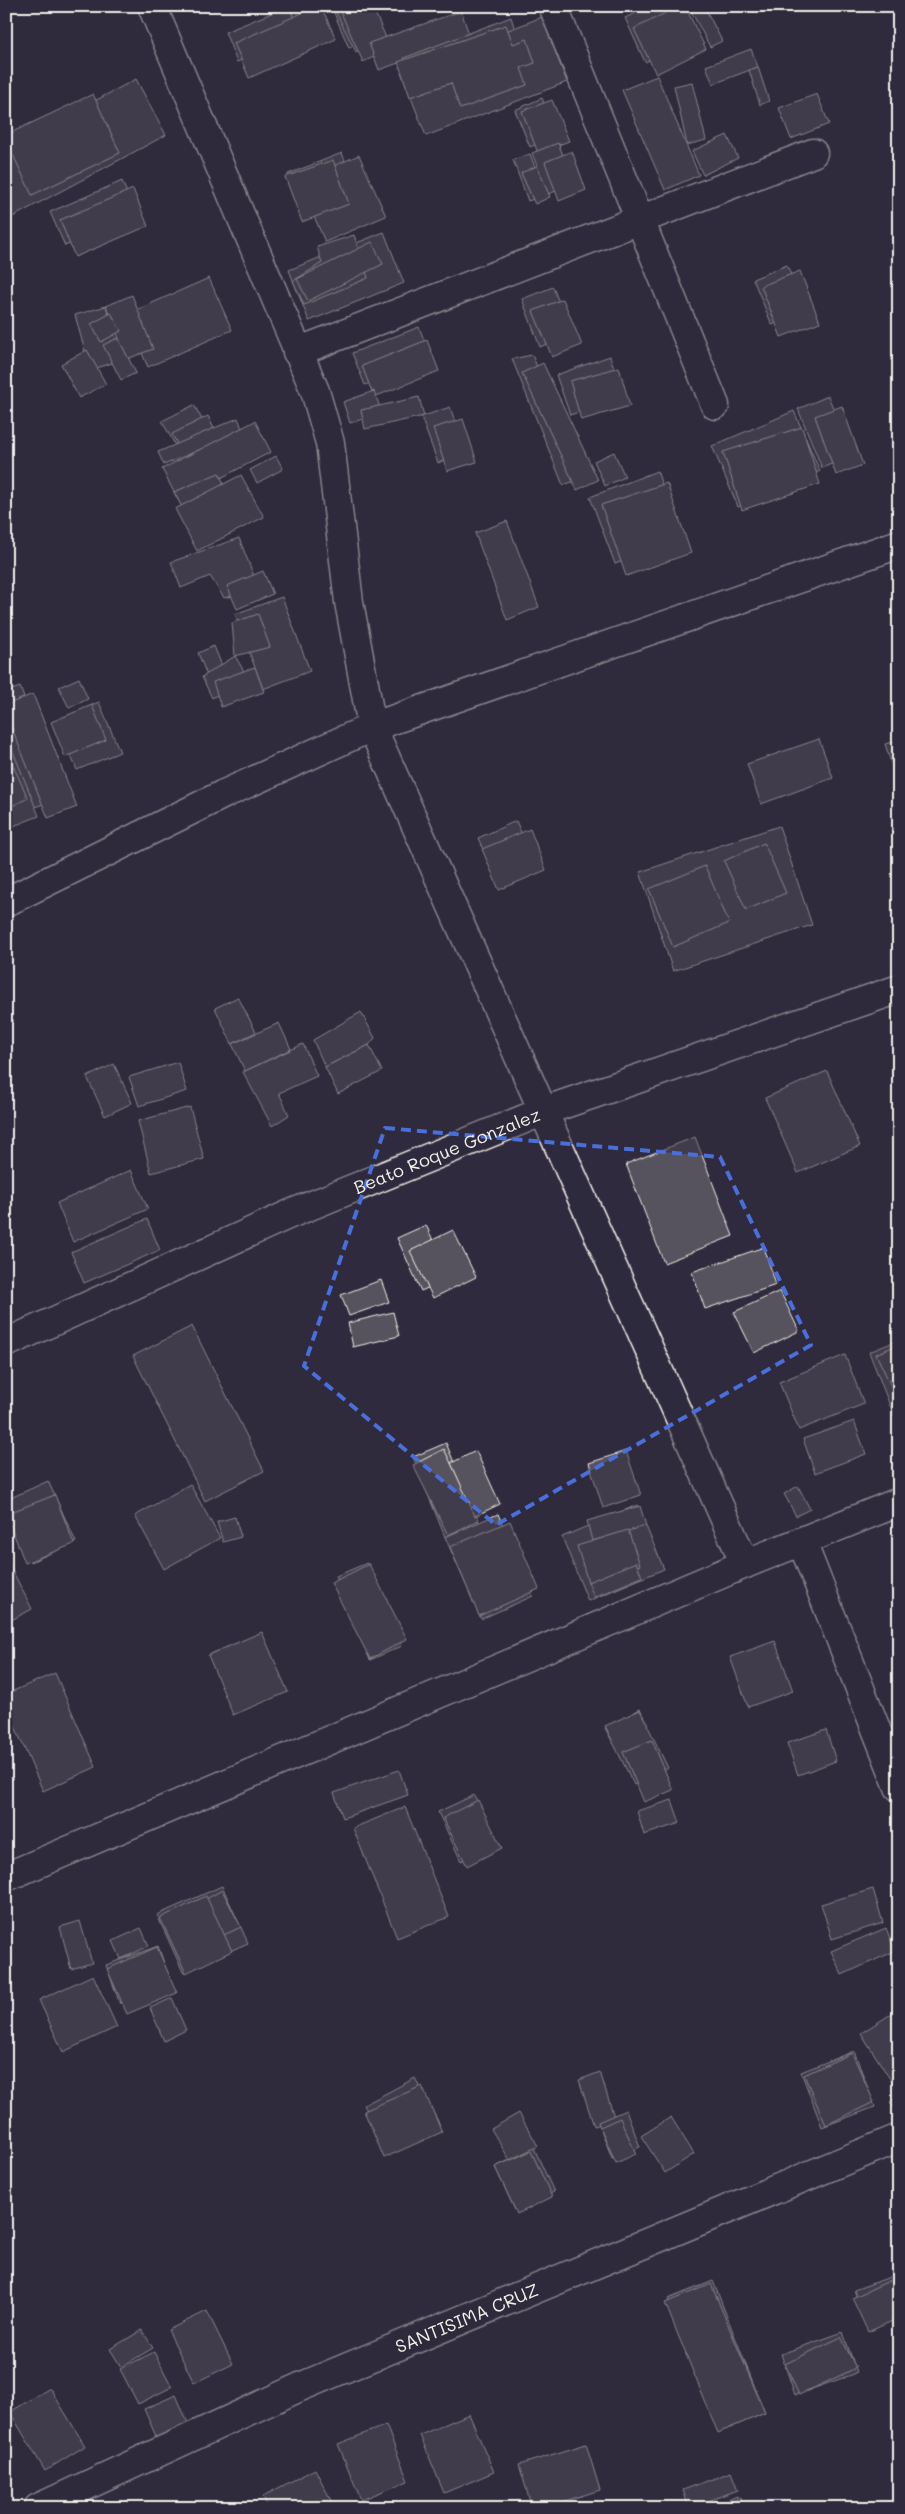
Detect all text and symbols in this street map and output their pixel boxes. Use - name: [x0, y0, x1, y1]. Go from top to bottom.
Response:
- street label: Beato Roque Gonzalez: [350, 1102, 544, 1199]
- street label: SANTISIMA CRUZ: [391, 2277, 542, 2358]

